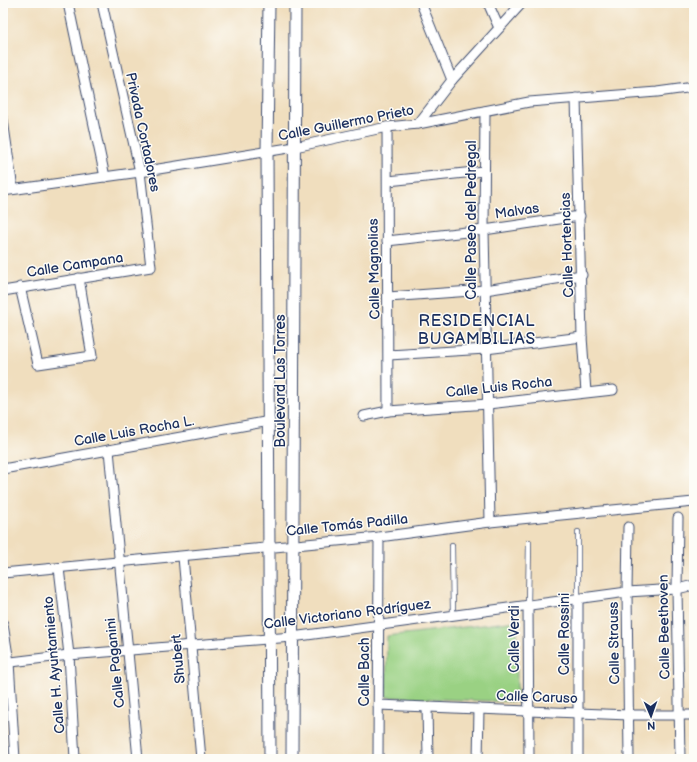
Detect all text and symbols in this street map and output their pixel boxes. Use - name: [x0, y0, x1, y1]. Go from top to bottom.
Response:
- street label: Privada Cortadores: [122, 71, 164, 193]
- street label: Calle Guillermo Prieto: [277, 102, 415, 144]
- street label: Calle Paseo del Pedregal: [463, 140, 480, 300]
- street label: Calle Hortencias: [557, 192, 577, 298]
- street label: Malvas: [494, 199, 540, 223]
- street label: Calle Magnolias: [365, 218, 383, 320]
- street label: Calle Campana: [26, 249, 125, 281]
- district label: RESIDENCIAL BUGAMBILIAS: [418, 312, 536, 349]
- street label: Boulevard Las Torres: [272, 314, 289, 448]
- street label: Calle Luis Rocha: [445, 373, 553, 401]
- street label: Calle Luis Rocha L.: [73, 412, 196, 450]
- street label: Calle Tomás Padilla: [285, 510, 409, 540]
- street label: Calle Beethoven: [655, 574, 673, 680]
- street label: Calle Rossini: [556, 593, 573, 675]
- street label: Calle Victoriano Rodríguez: [263, 595, 432, 633]
- street label: Calle H. Ayuntamiento: [40, 596, 68, 734]
- street label: Calle Strauss: [605, 601, 623, 685]
- street label: Calle Verdi: [506, 605, 523, 673]
- street label: Calle Paganini: [102, 617, 128, 709]
- street label: Shubert: [167, 633, 189, 684]
- street label: Calle Bach: [356, 637, 373, 706]
- street label: Calle Caruso: [496, 687, 578, 707]
- north arrow: [631, 696, 671, 736]
- text: N: [647, 719, 656, 732]

